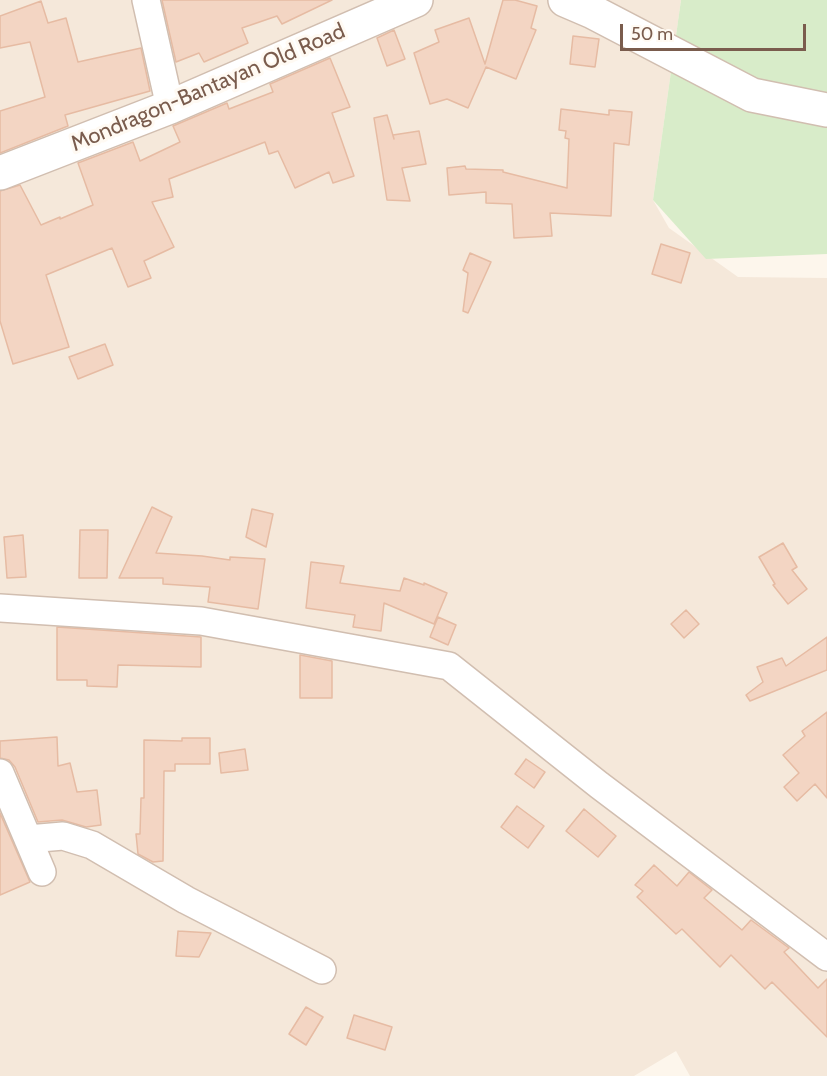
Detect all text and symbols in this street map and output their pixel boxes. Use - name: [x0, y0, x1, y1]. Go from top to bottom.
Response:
- scale bar: [623, 12, 809, 50]
- street label: Mondragon-Bantayan Old Road: [67, 18, 349, 158]
- text: 50 m: [631, 23, 673, 45]

